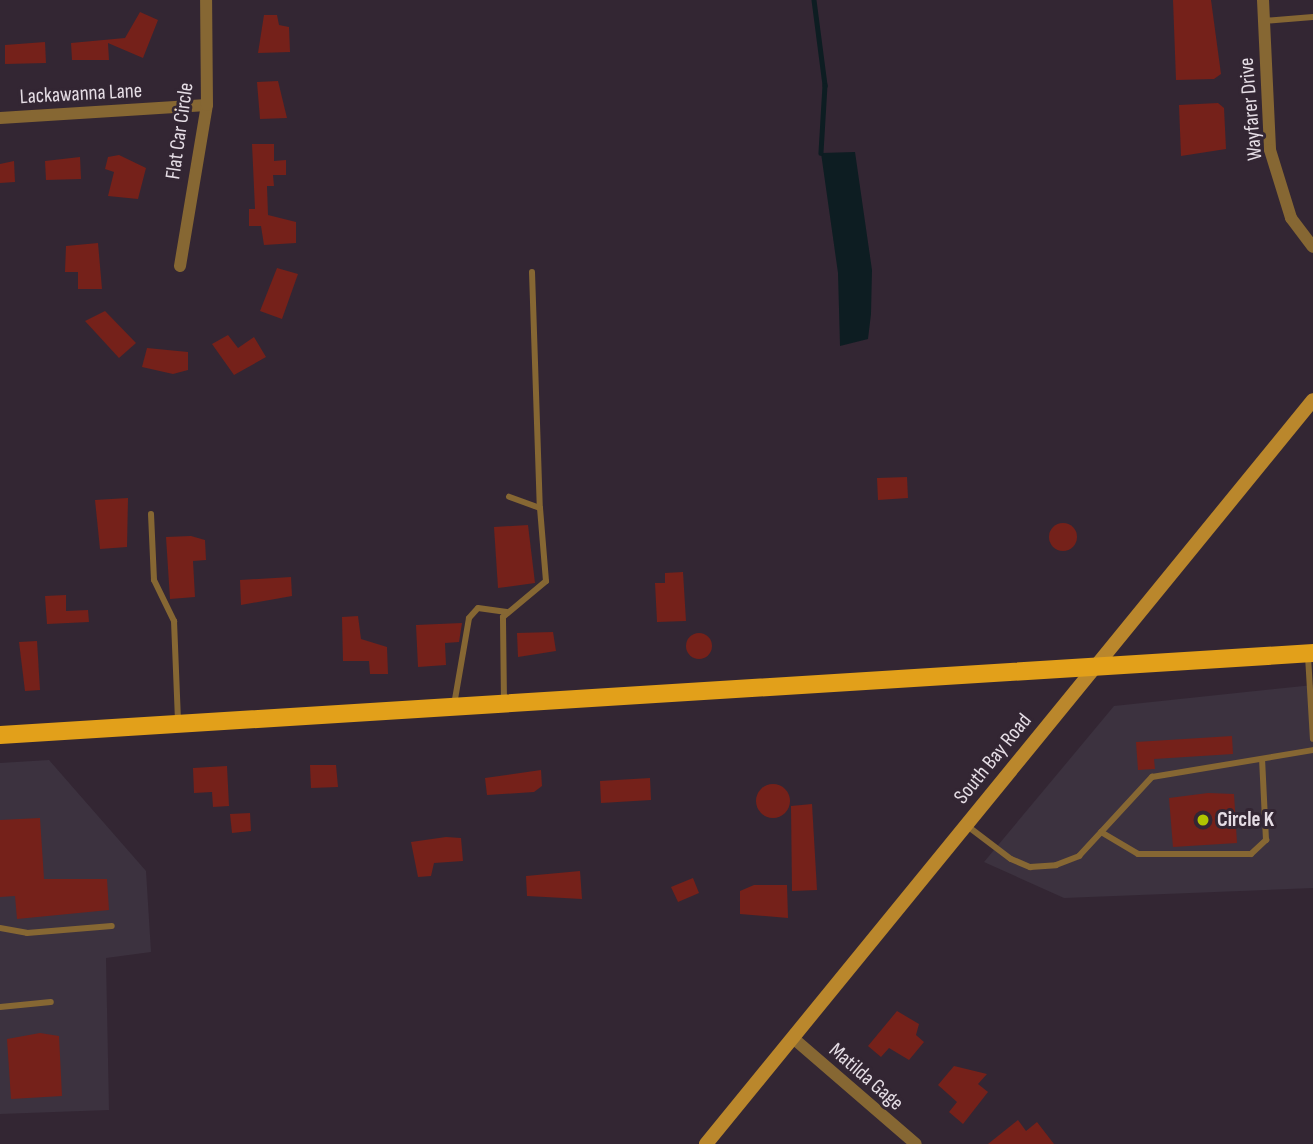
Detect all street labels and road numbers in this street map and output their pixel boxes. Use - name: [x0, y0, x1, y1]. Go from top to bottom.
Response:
- street label: Wayfarer Drive: [1234, 56, 1268, 162]
- street label: Lackawanna Lane: [19, 78, 143, 110]
- street label: Flat Car Circle: [161, 81, 199, 181]
- street label: South Bay Road: [949, 709, 1037, 809]
- street label: Matilda Gage: [824, 1038, 908, 1116]

